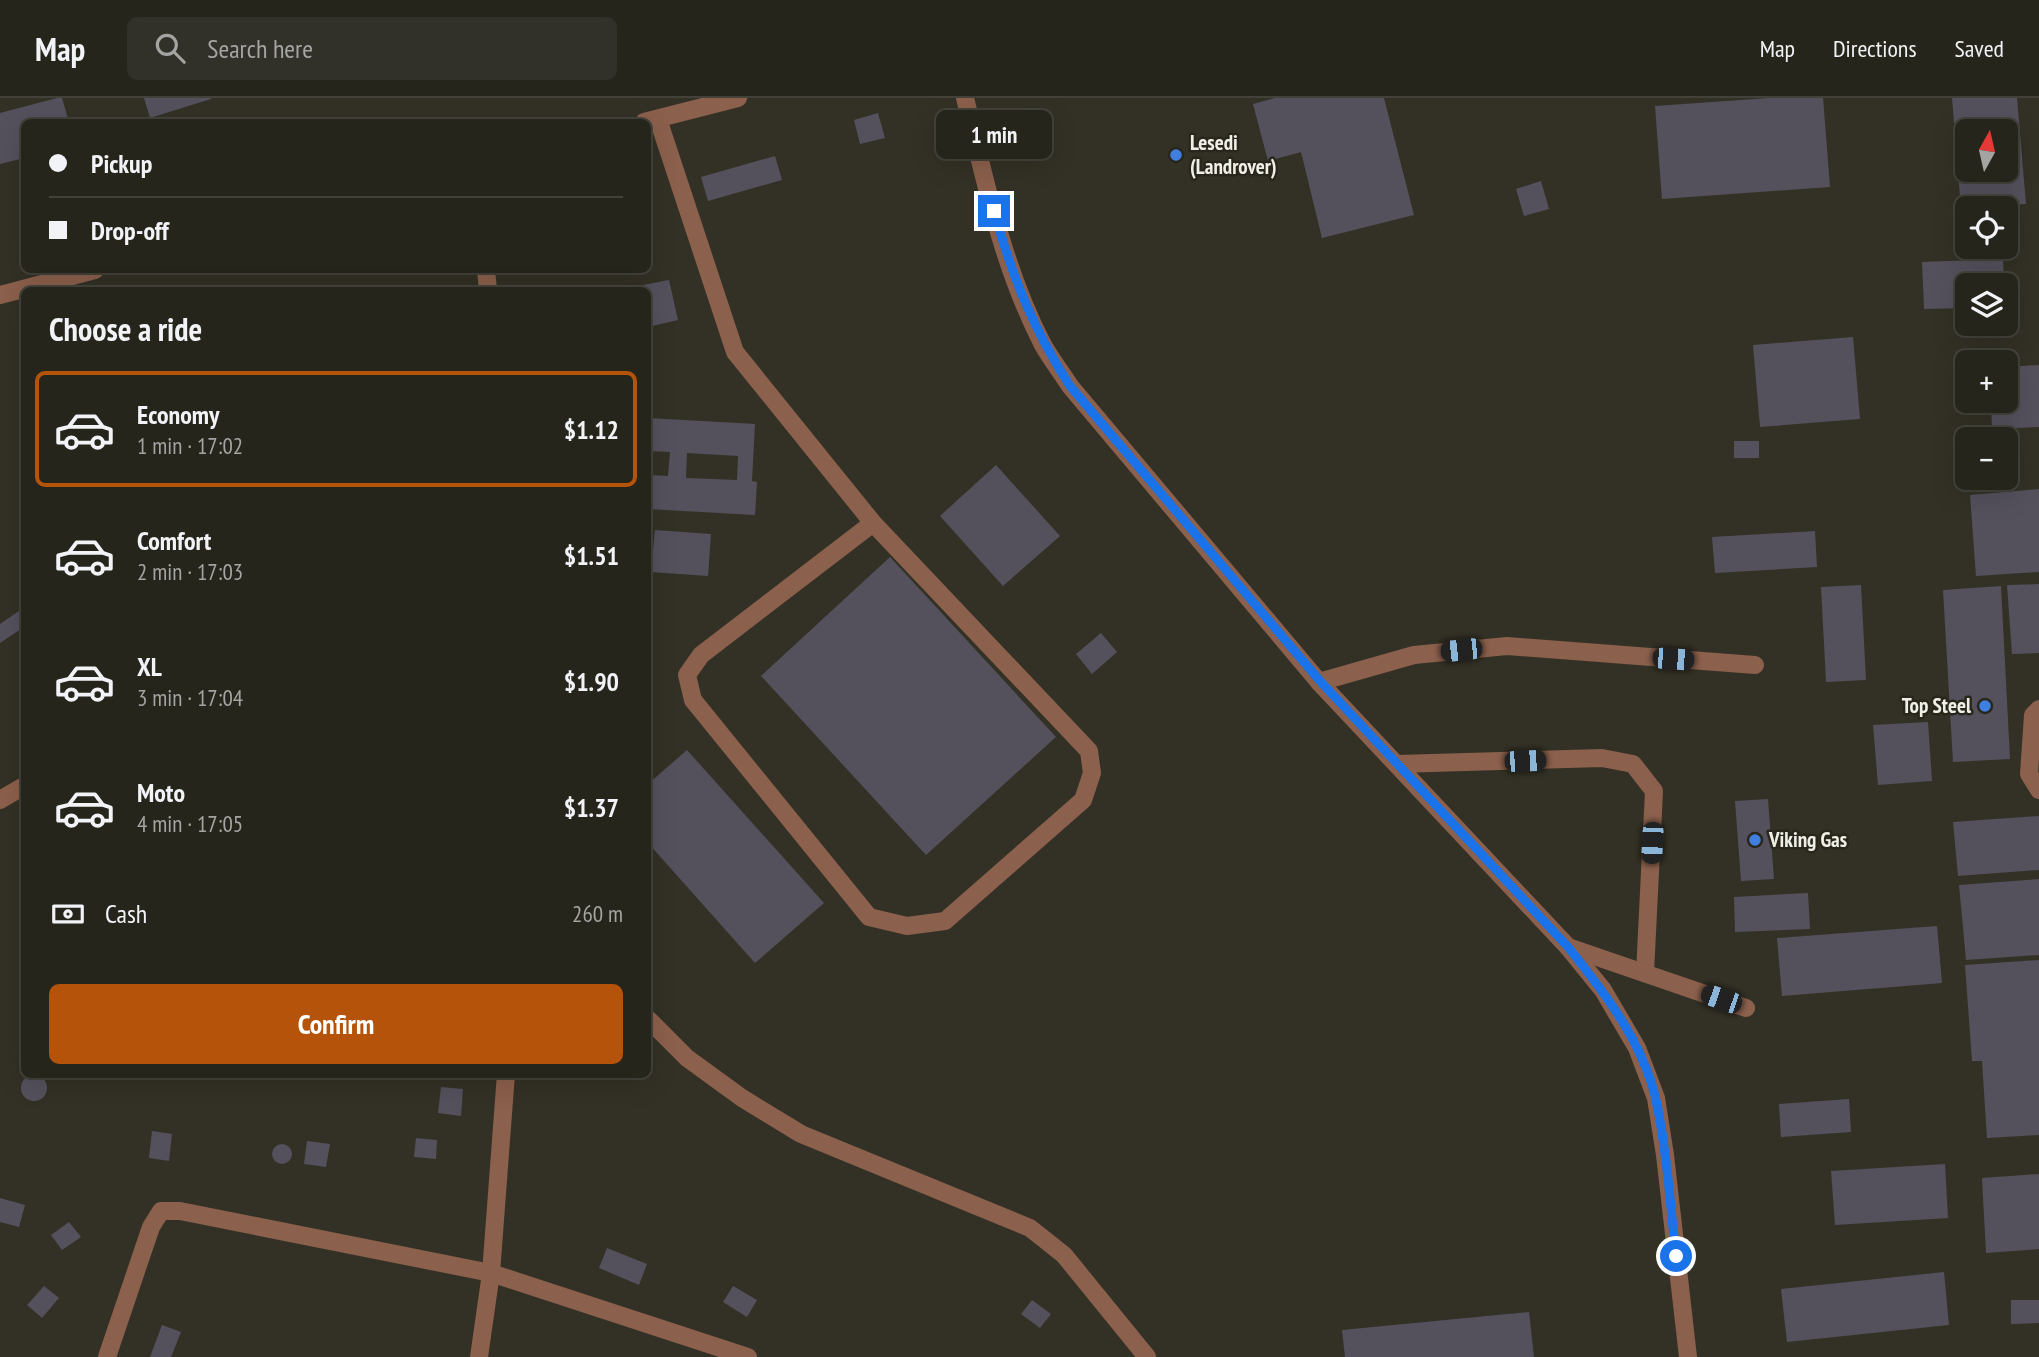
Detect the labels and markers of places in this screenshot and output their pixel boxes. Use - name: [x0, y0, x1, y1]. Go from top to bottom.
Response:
- place label: Lesedi (Landrover): [1190, 129, 1277, 180]
- marker: Lesedi (Landrover): [1168, 147, 1184, 163]
- place label: Top Steel: [1902, 692, 1972, 719]
- marker: Top Steel: [1977, 698, 1993, 714]
- place label: Viking Gas: [1768, 826, 1847, 853]
- marker: Viking Gas: [1747, 832, 1763, 848]

